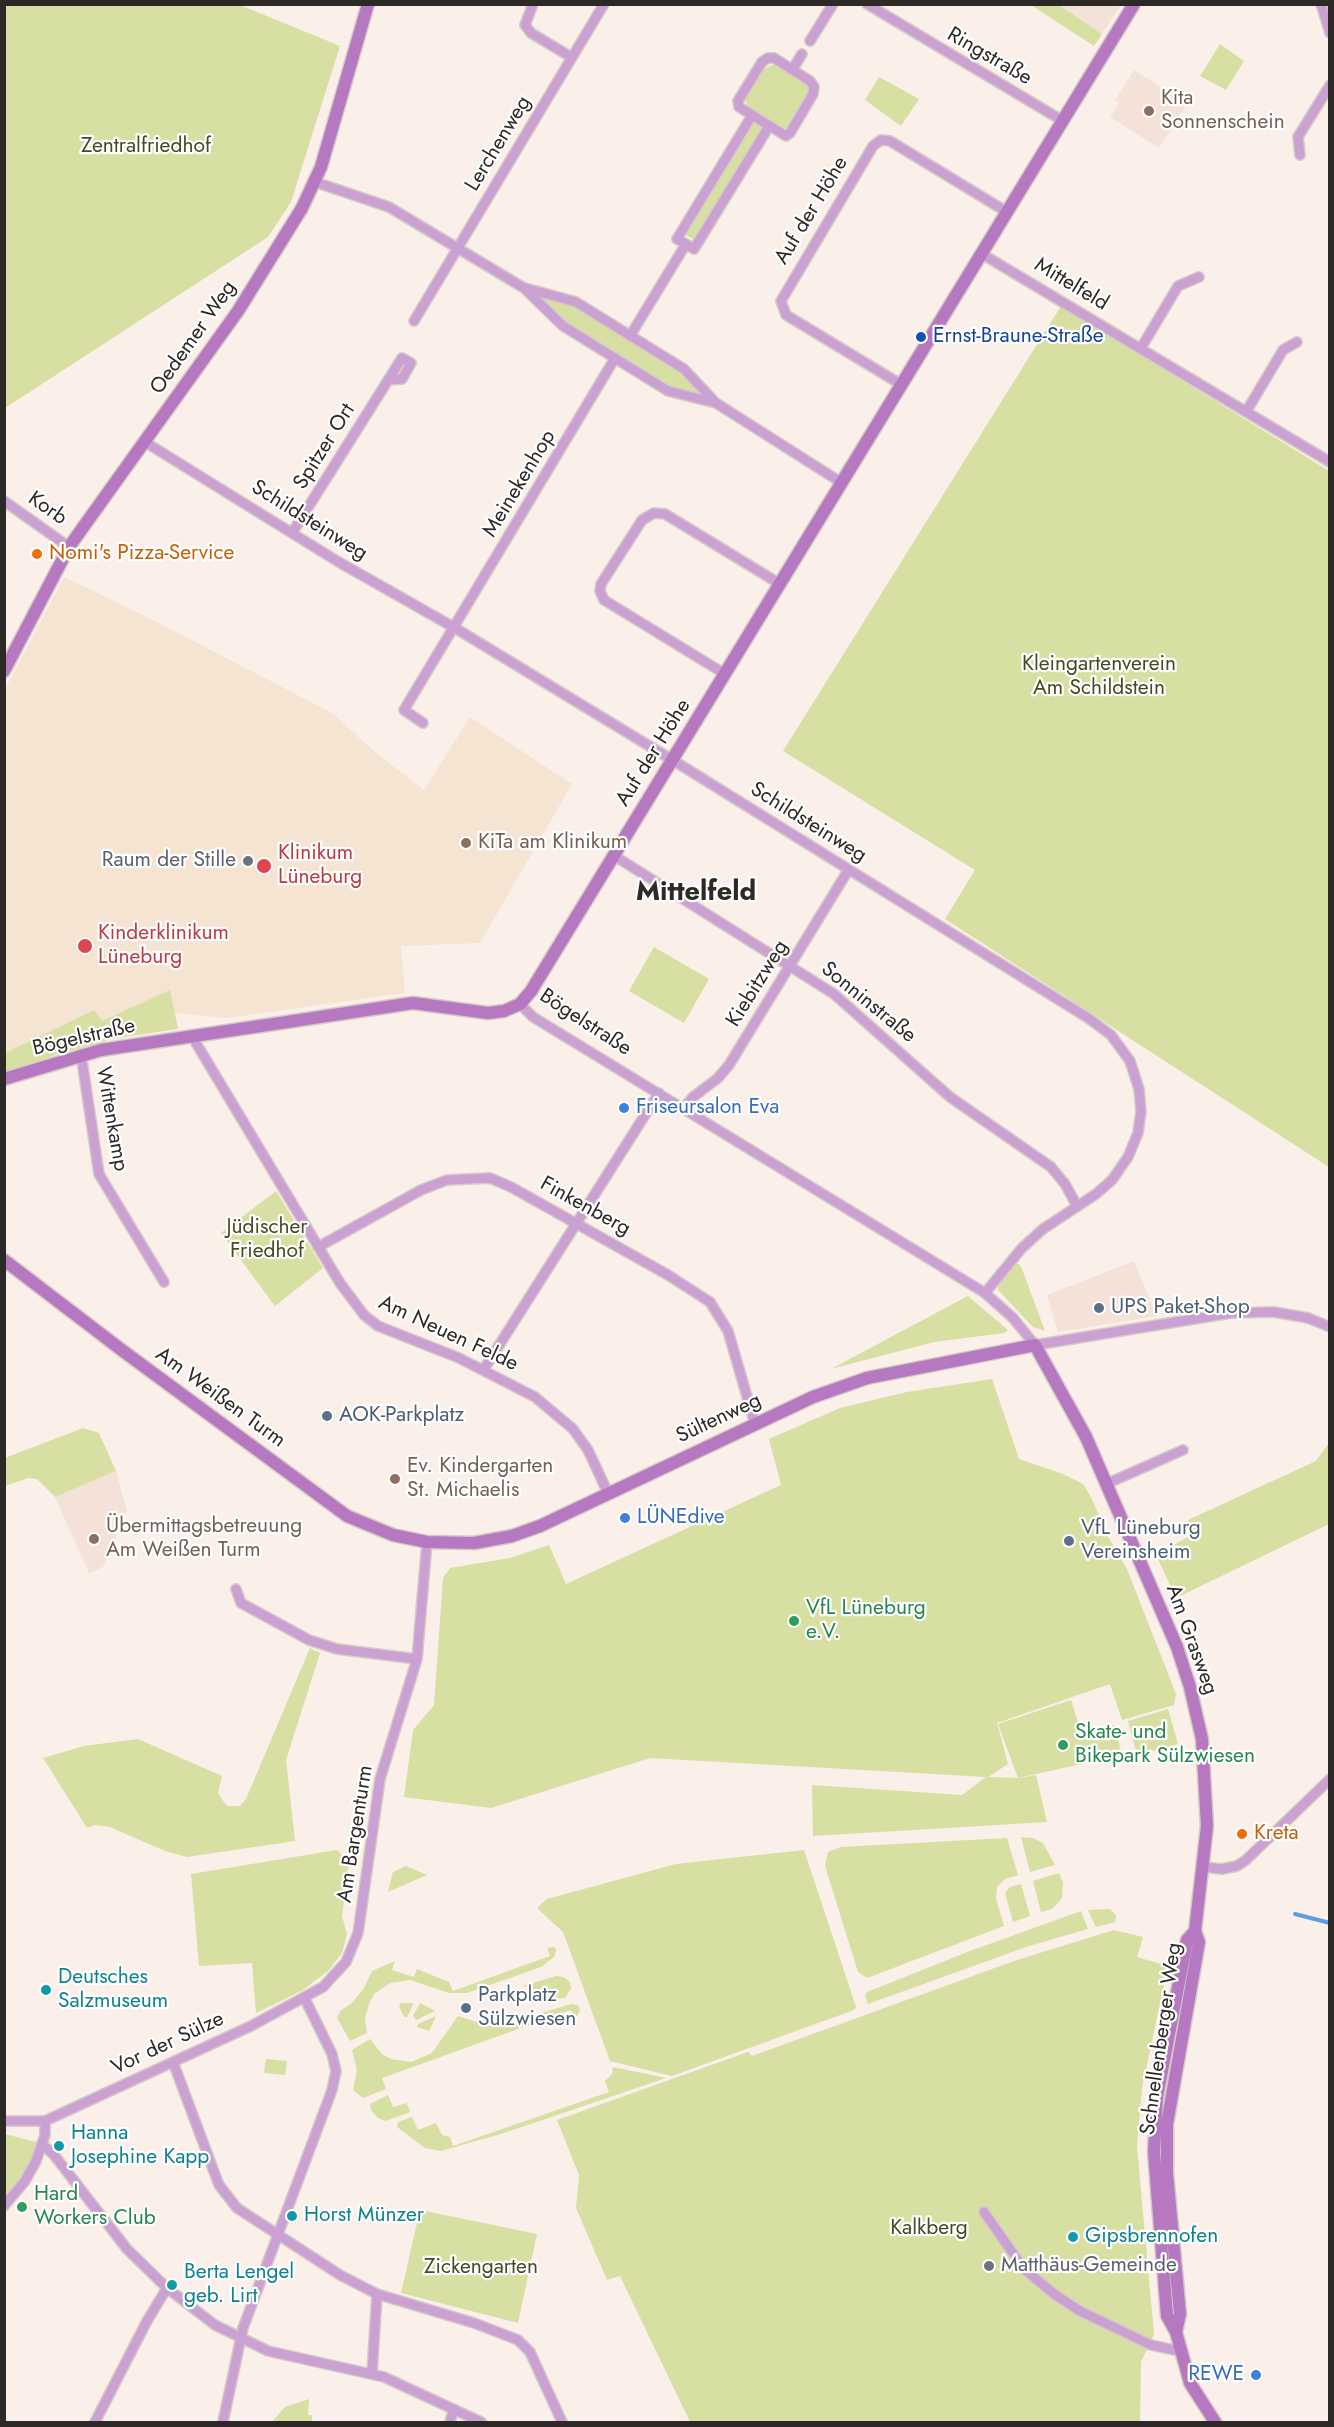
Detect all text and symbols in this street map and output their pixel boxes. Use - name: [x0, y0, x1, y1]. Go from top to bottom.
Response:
- street label: Ringstraße: [942, 23, 1036, 91]
- place label: Kita Sonnenschein: [1161, 86, 1285, 136]
- street label: Lerchenweg: [461, 92, 537, 196]
- marker: Kita Sonnenschein: [1142, 104, 1156, 118]
- park label: Zentralfriedhof: [81, 134, 211, 160]
- street label: Auf der Höhe: [770, 152, 854, 270]
- street label: Mittelfeld: [1029, 253, 1113, 317]
- street label: Oedemer Weg: [146, 276, 242, 400]
- place label: Ernst-Braune-Straße: [933, 324, 1104, 350]
- marker: Ernst-Braune-Straße: [914, 330, 928, 344]
- street label: Spitzer Ort: [289, 399, 361, 495]
- street label: Meinekenhop: [478, 426, 562, 542]
- street label: Schildsteinweg: [246, 475, 372, 567]
- street label: Korb: [23, 487, 71, 531]
- place label: Nomi's Pizza-Service: [49, 541, 234, 567]
- marker: Nomi's Pizza-Service: [30, 547, 44, 561]
- park label: Kleingartenverein Am Schildstein: [1022, 652, 1176, 702]
- street label: Auf der Höhe: [611, 695, 697, 811]
- street label: Schildsteinweg: [745, 777, 871, 869]
- place label: KiTa am Klinikum: [478, 830, 627, 856]
- marker: KiTa am Klinikum: [459, 836, 473, 850]
- place label: Klinikum Lüneburg: [278, 841, 362, 891]
- place label: Raum der Stille: [102, 848, 236, 874]
- marker: Raum der Stille: [241, 854, 255, 868]
- marker: Klinikum Lüneburg: [255, 857, 273, 875]
- district label: Mittelfeld: [636, 877, 756, 909]
- place label: Kinderklinikum Lüneburg: [98, 921, 229, 971]
- street label: Kiebitzweg: [722, 936, 794, 1032]
- marker: Kinderklinikum Lüneburg: [76, 937, 94, 955]
- street label: Sonninstraße: [815, 957, 921, 1049]
- street label: Bögelstraße: [534, 984, 636, 1062]
- street label: Bögelstraße: [30, 1014, 138, 1062]
- street label: Wittenkamp: [89, 1065, 133, 1173]
- place label: Friseursalon Eva: [636, 1095, 779, 1121]
- marker: Friseursalon Eva: [617, 1101, 631, 1115]
- street label: Finkenberg: [535, 1172, 635, 1242]
- park label: Jüdischer Friedhof: [226, 1215, 308, 1265]
- street label: Am Neuen Felde: [374, 1291, 522, 1377]
- place label: UPS Paket-Shop: [1111, 1295, 1250, 1321]
- marker: UPS Paket-Shop: [1092, 1301, 1106, 1315]
- street label: Am Weißen Turm: [150, 1342, 290, 1454]
- street label: Sültenweg: [672, 1388, 766, 1450]
- place label: AOK-Parkplatz: [339, 1403, 464, 1429]
- marker: AOK-Parkplatz: [320, 1409, 334, 1423]
- place label: Ev. Kindergarten St. Michaelis: [407, 1454, 553, 1504]
- marker: Ev. Kindergarten St. Michaelis: [388, 1472, 402, 1486]
- place label: LÜNEdive: [637, 1505, 725, 1531]
- marker: LÜNEdive: [618, 1511, 632, 1525]
- place label: Übermittagsbetreuung Am Weißen Turm: [106, 1514, 302, 1564]
- place label: VfL Lüneburg Vereinsheim: [1081, 1516, 1201, 1566]
- marker: Übermittagsbetreuung Am Weißen Turm: [87, 1532, 101, 1546]
- marker: VfL Lüneburg Vereinsheim: [1062, 1534, 1076, 1548]
- street label: Am Grasweg: [1159, 1582, 1223, 1698]
- place label: VfL Lüneburg e.V.: [806, 1596, 926, 1646]
- marker: VfL Lüneburg e.V.: [787, 1614, 801, 1628]
- place label: Skate- und Bikepark Sülzwiesen: [1075, 1720, 1255, 1770]
- marker: Skate- und Bikepark Sülzwiesen: [1056, 1738, 1070, 1752]
- street label: Am Bargenturm: [333, 1764, 379, 1904]
- place label: Kreta: [1254, 1821, 1299, 1847]
- marker: Kreta: [1235, 1827, 1249, 1841]
- street label: Schnellenberger Weg: [1136, 1941, 1188, 2137]
- place label: Deutsches Salzmuseum: [58, 1965, 168, 2015]
- marker: Deutsches Salzmuseum: [39, 1983, 53, 1997]
- place label: Parkplatz Sülzwiesen: [478, 1983, 576, 2033]
- marker: Parkplatz Sülzwiesen: [459, 2001, 473, 2015]
- street label: Vor der Sülze: [108, 2007, 228, 2081]
- place label: Hanna Josephine Kapp: [71, 2121, 209, 2171]
- marker: Hanna Josephine Kapp: [52, 2139, 66, 2153]
- place label: Hard Workers Club: [34, 2182, 156, 2232]
- marker: Hard Workers Club: [15, 2200, 29, 2214]
- place label: Horst Münzer: [304, 2203, 424, 2229]
- marker: Horst Münzer: [285, 2209, 299, 2223]
- park label: Kalkberg: [890, 2216, 968, 2242]
- place label: Gipsbrennofen: [1085, 2224, 1218, 2250]
- marker: Gipsbrennofen: [1066, 2230, 1080, 2244]
- place label: Matthäus-Gemeinde: [1001, 2253, 1177, 2279]
- park label: Zickengarten: [424, 2255, 538, 2281]
- marker: Matthäus-Gemeinde: [982, 2259, 996, 2273]
- place label: Berta Lengel geb. Lirt: [184, 2260, 294, 2310]
- marker: Berta Lengel geb. Lirt: [165, 2278, 179, 2292]
- place label: REWE: [1188, 2362, 1244, 2388]
- marker: REWE: [1249, 2368, 1263, 2382]

